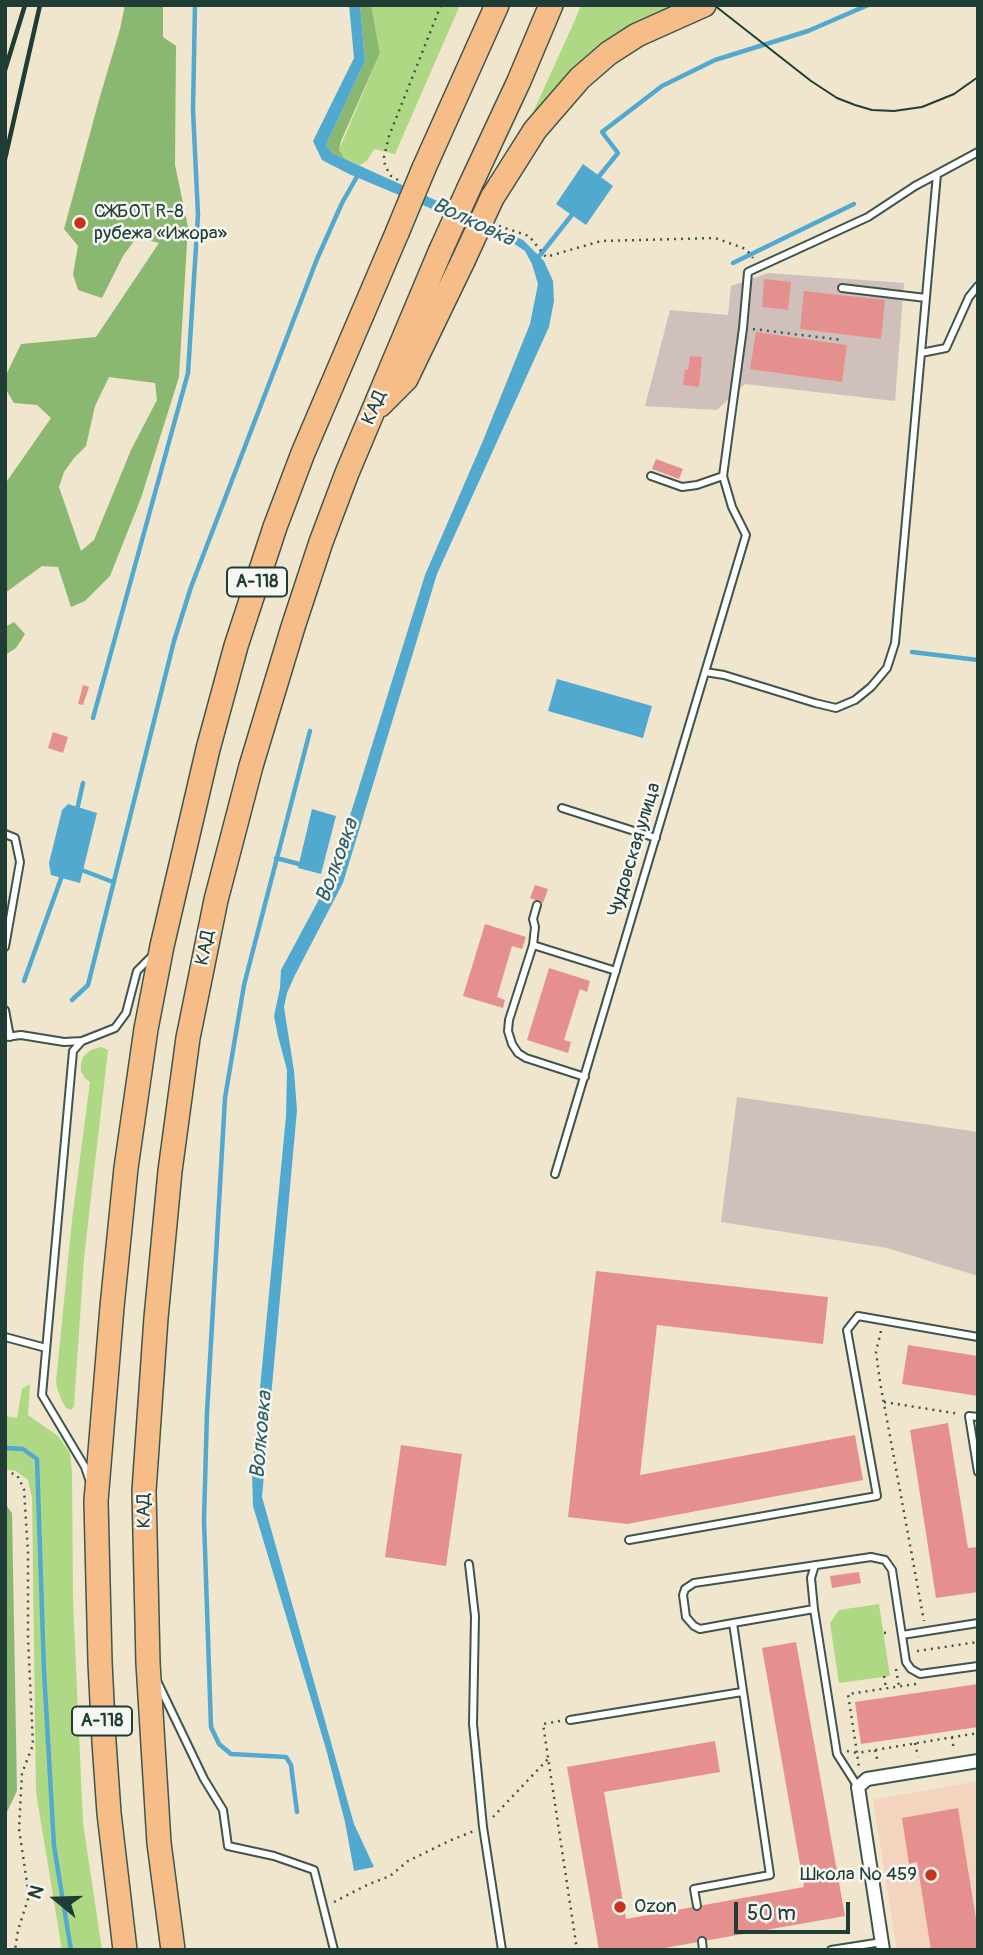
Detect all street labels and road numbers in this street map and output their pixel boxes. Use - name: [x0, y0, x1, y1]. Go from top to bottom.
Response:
- street label: КАД: [358, 388, 392, 428]
- road number: А-118: [227, 568, 287, 596]
- street label: Чудовская улица: [604, 780, 666, 920]
- street label: КАД: [192, 929, 220, 967]
- street label: КАД: [133, 1493, 157, 1529]
- road number: А-118: [72, 1706, 132, 1736]

